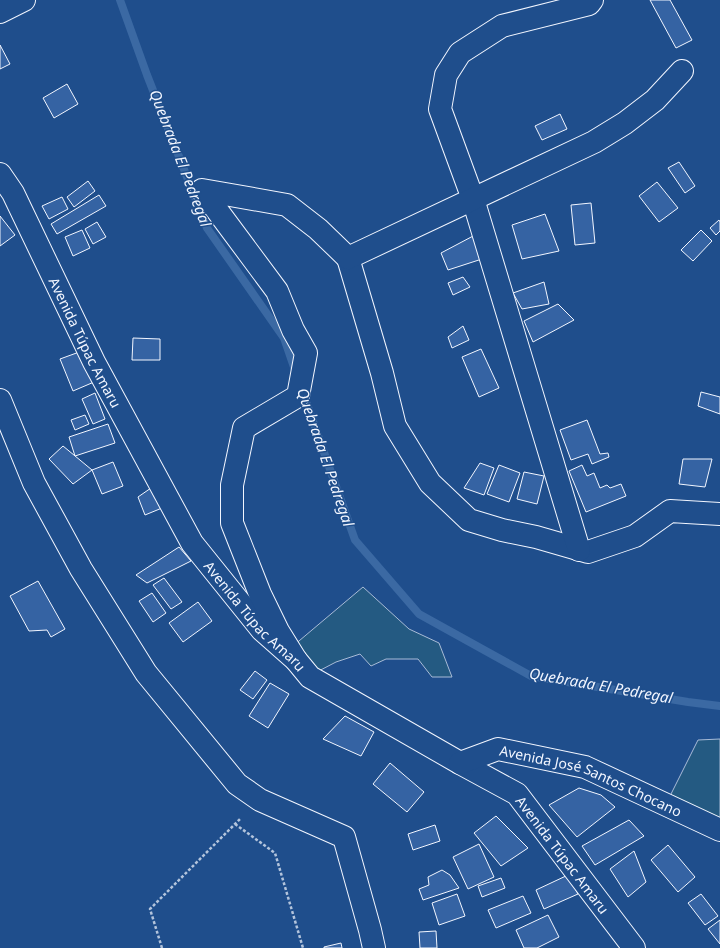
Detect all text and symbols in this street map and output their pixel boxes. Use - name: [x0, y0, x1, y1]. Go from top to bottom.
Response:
- water label: Quebrada El Pedregal: [146, 87, 217, 230]
- street label: Avenida Túpac Amaru: [45, 274, 126, 411]
- water label: Quebrada El Pedregal: [293, 385, 359, 530]
- street label: Avenida Túpac Amaru: [200, 557, 311, 675]
- water label: Quebrada El Pedregal: [528, 663, 675, 708]
- street label: Avenida José Santos Chocano: [498, 740, 685, 820]
- street label: Avenida Túpac Amaru: [512, 792, 614, 917]

